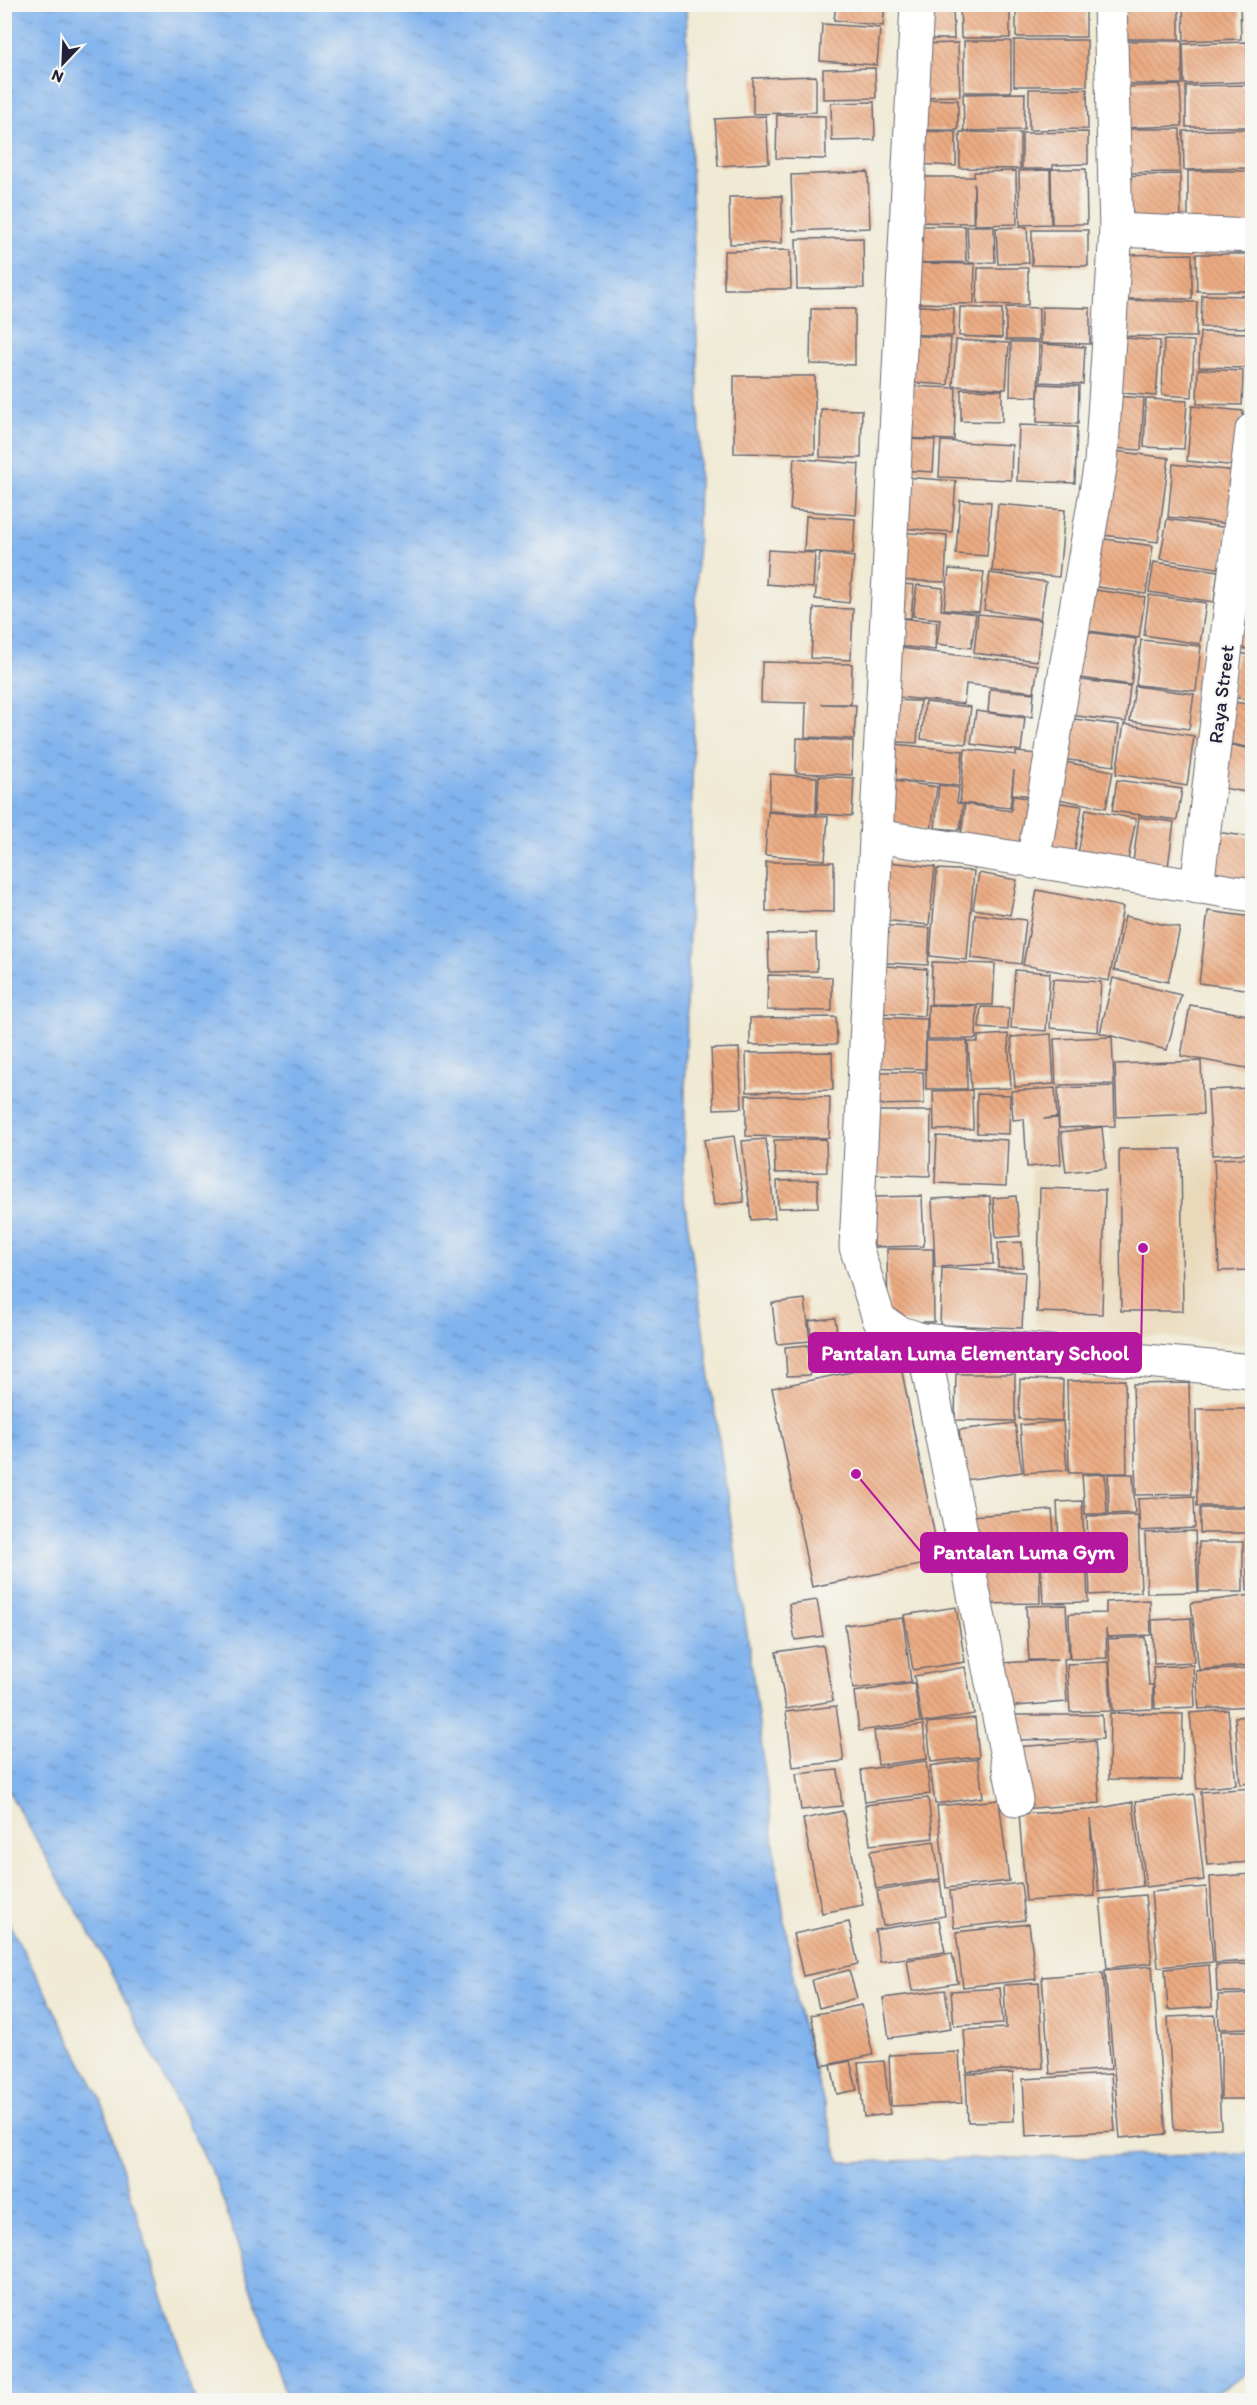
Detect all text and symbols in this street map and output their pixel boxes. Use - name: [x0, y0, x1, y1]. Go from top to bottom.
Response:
- north arrow: [33, 33, 93, 93]
- text: N: [49, 65, 66, 87]
- street label: Raya Street: [1203, 643, 1239, 745]
- callout: Pantalan Luma Elementary School: [809, 1333, 1141, 1372]
- text: Pantalan Luma Elementary School: [821, 1340, 1130, 1366]
- callout: Pantalan Luma Gym: [921, 1533, 1127, 1572]
- text: Pantalan Luma Gym: [933, 1539, 1115, 1565]

